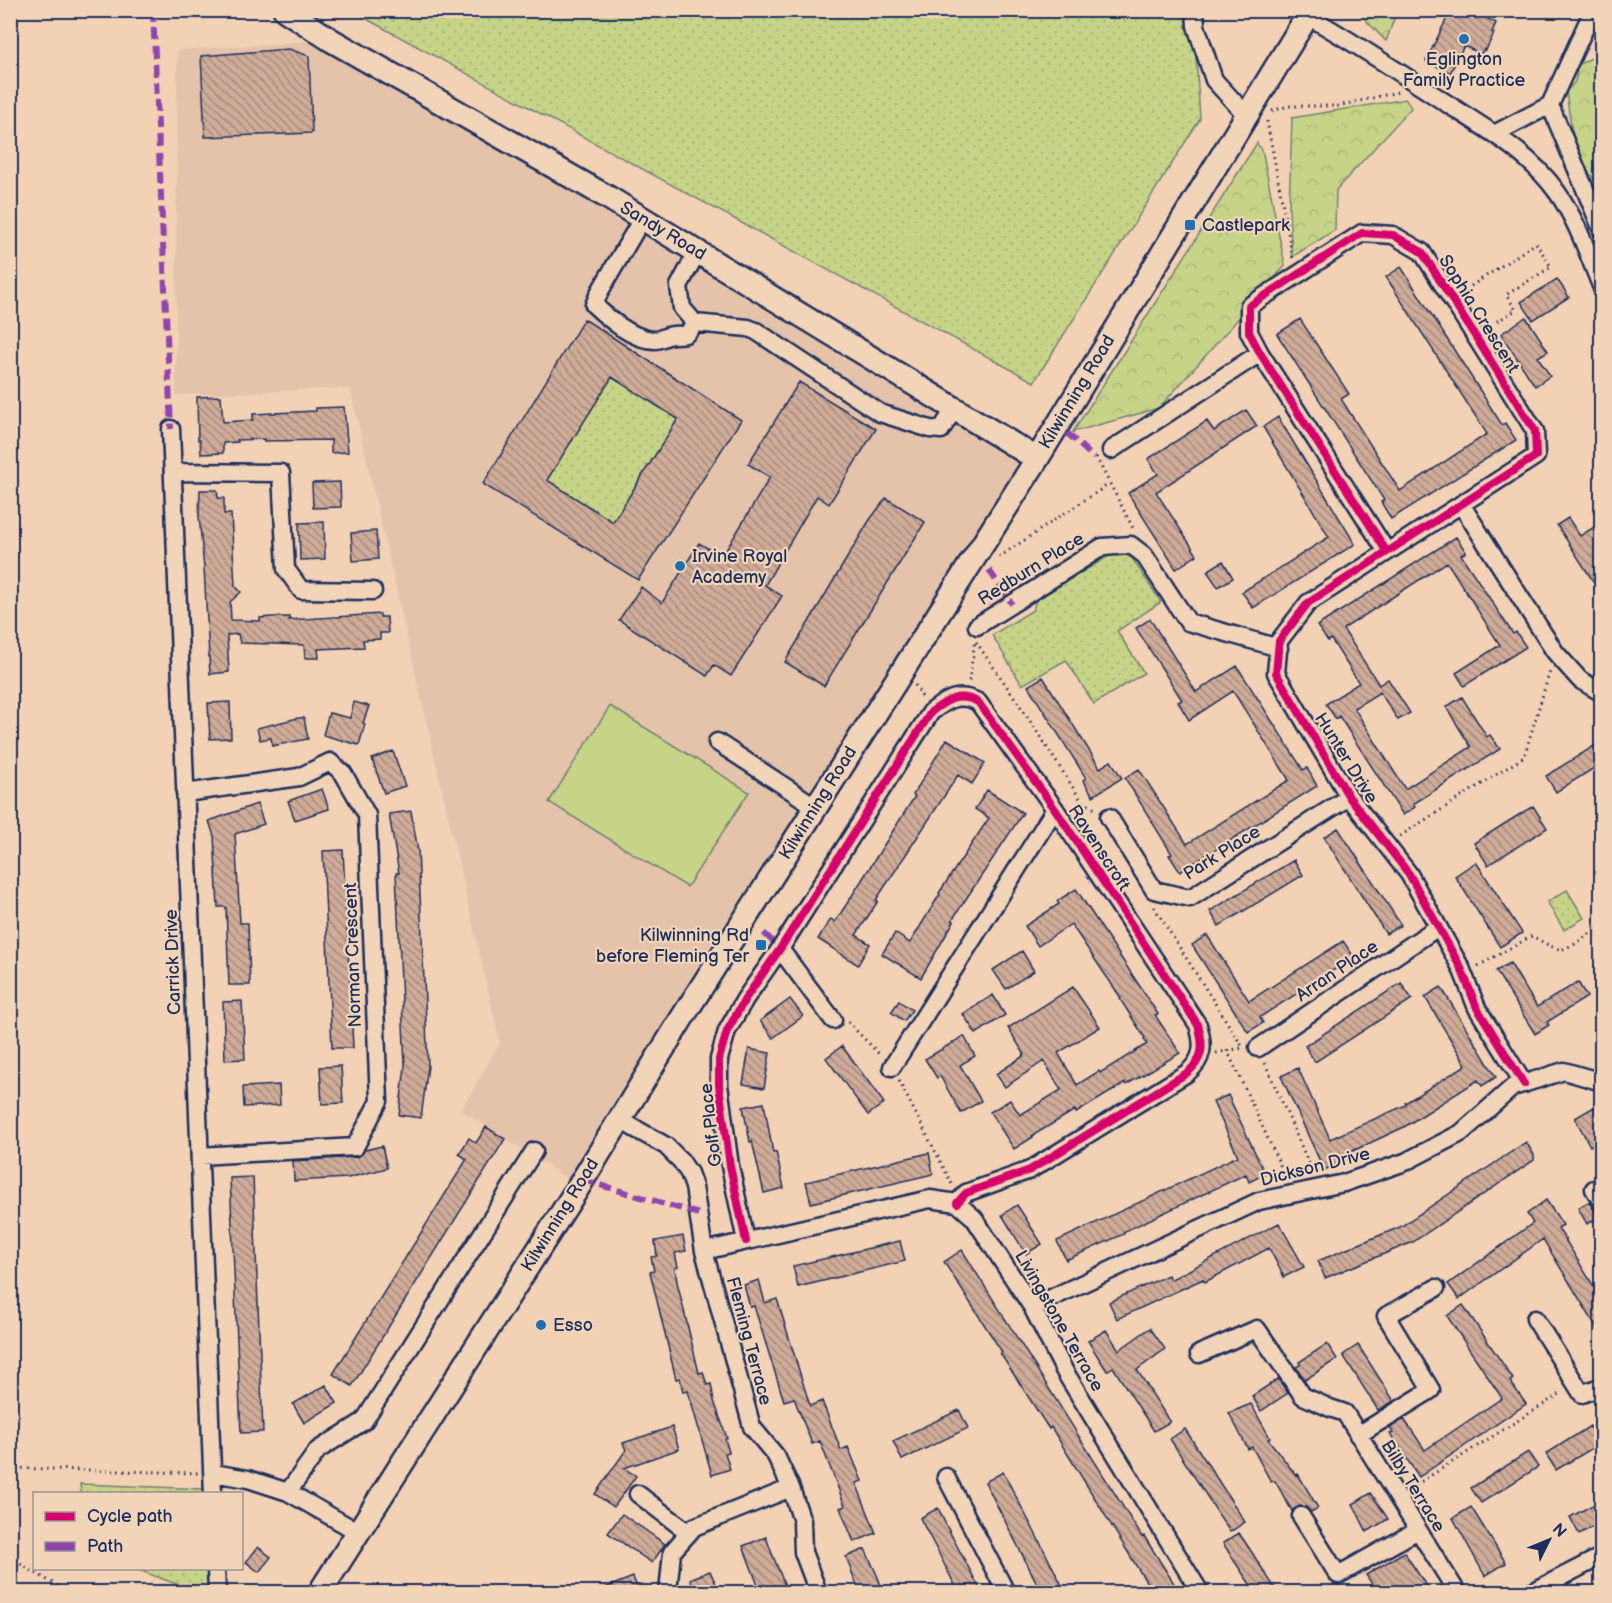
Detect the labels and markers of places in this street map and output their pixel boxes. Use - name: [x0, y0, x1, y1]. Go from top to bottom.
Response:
- marker: Eglington Family Practice: [1457, 32, 1471, 46]
- place label: Eglington Family Practice: [1403, 49, 1526, 91]
- place label: Castlepark: [1202, 215, 1290, 236]
- marker: Castlepark: [1183, 218, 1197, 232]
- place label: Irvine Royal Academy: [692, 546, 787, 588]
- marker: Irvine Royal Academy: [673, 559, 687, 573]
- place label: Kilwinning Rd before Fleming Ter: [596, 925, 749, 967]
- marker: Kilwinning Rd before Fleming Ter: [754, 938, 768, 952]
- place label: Esso: [553, 1315, 593, 1336]
- marker: Esso: [534, 1318, 548, 1332]

